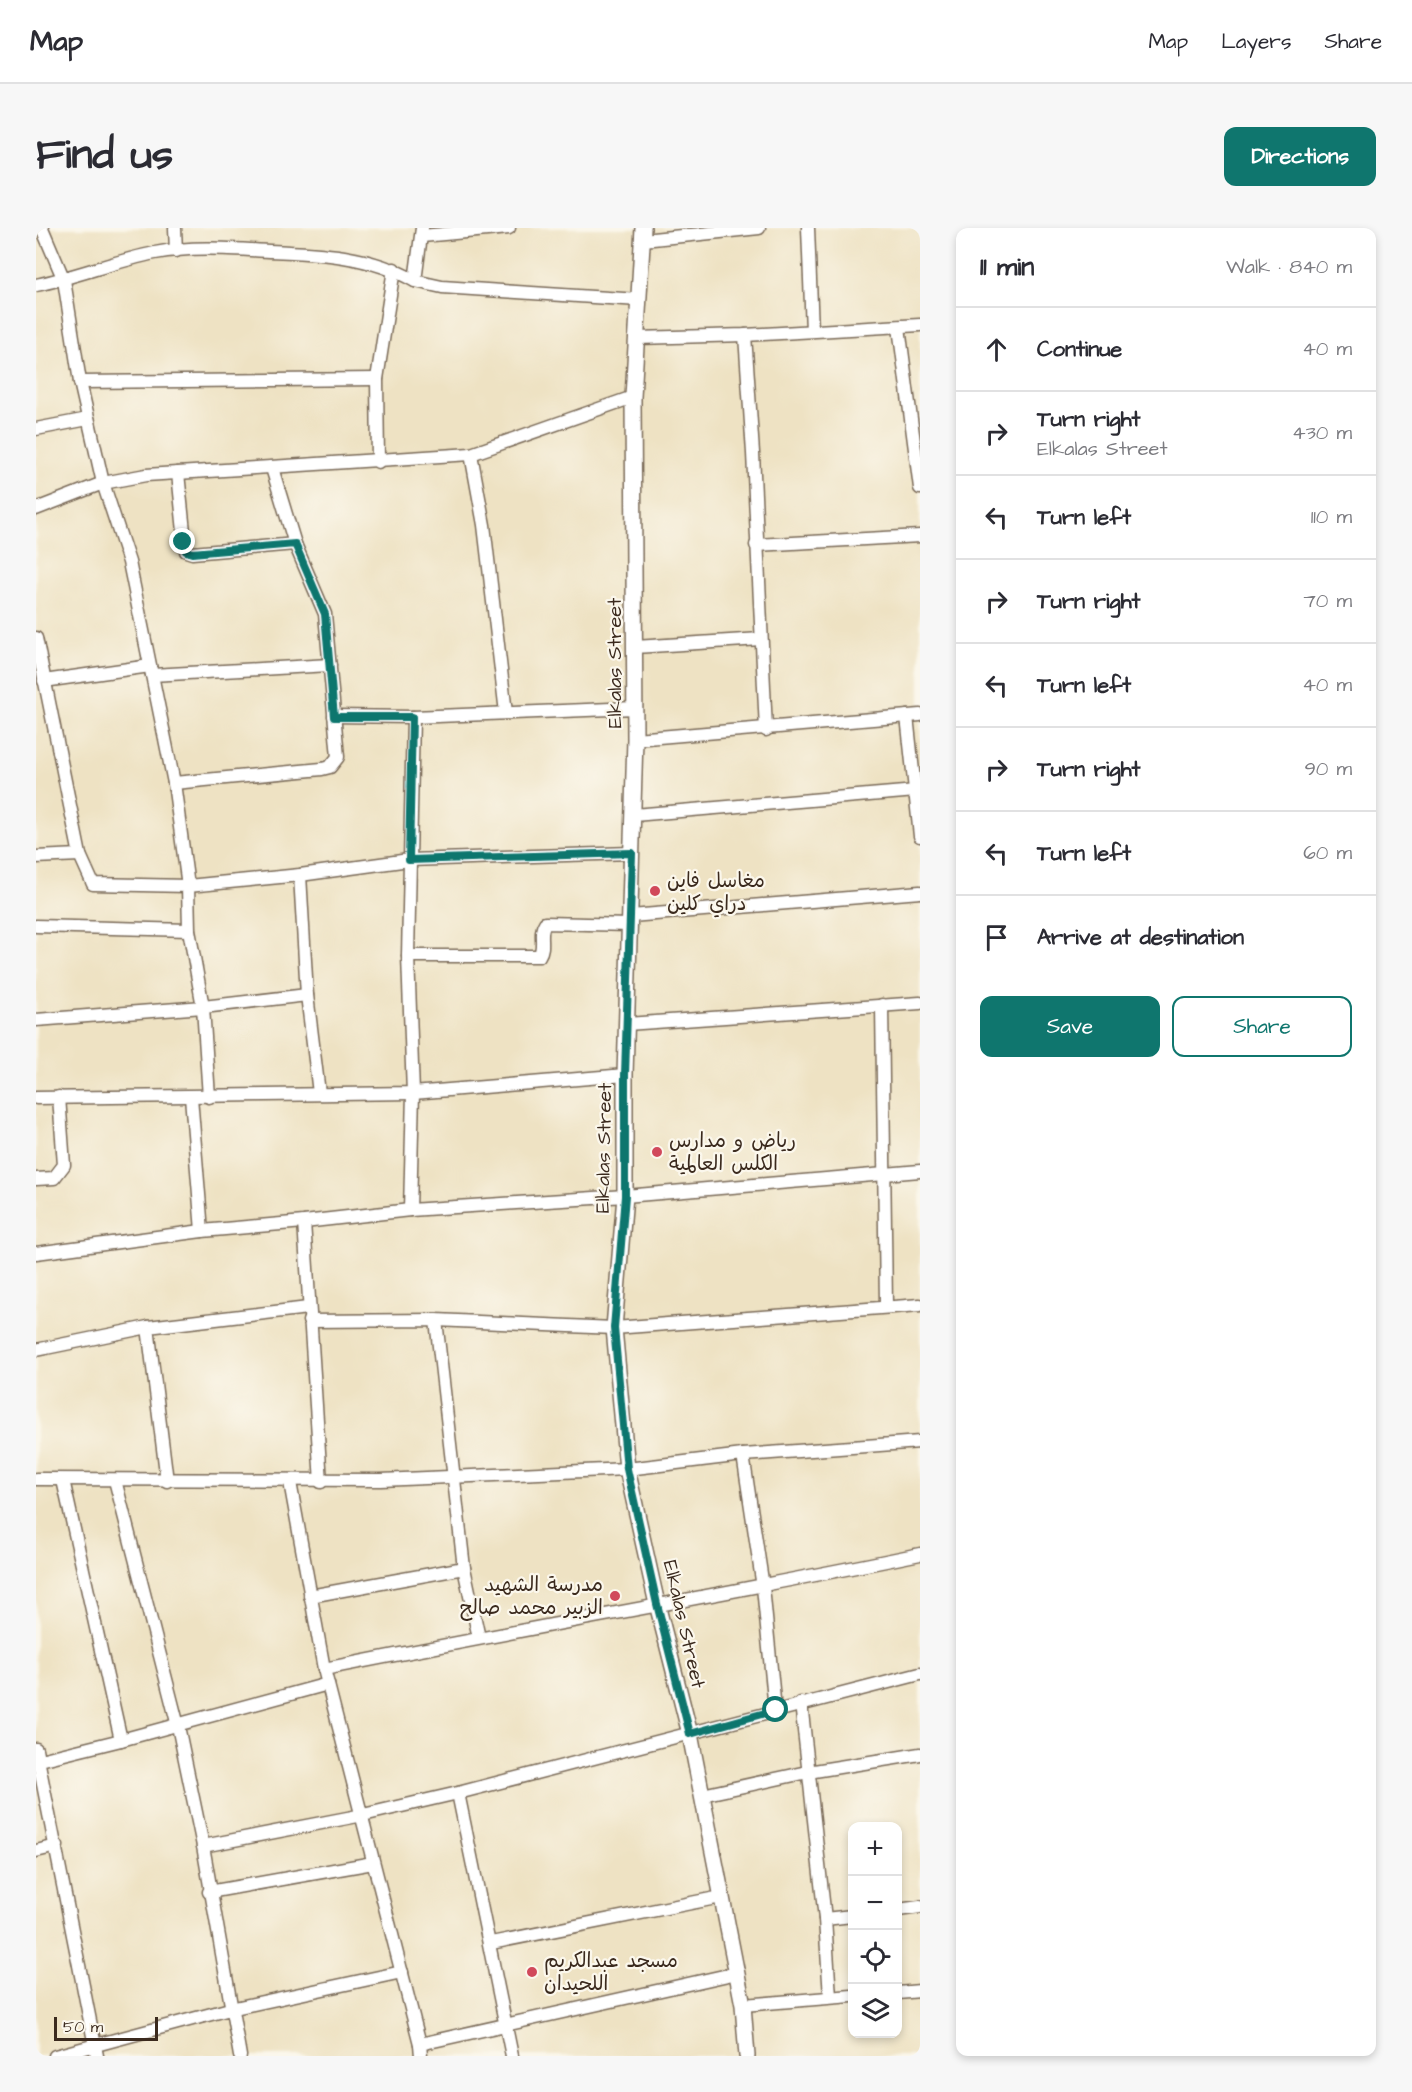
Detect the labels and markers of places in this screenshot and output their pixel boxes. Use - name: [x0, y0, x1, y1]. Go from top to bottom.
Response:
- place label: مغاسل فاين دراي كلين: [667, 867, 765, 918]
- marker: مغاسل فاين دراي كلين: [648, 884, 662, 898]
- place label: رياض و مدارس الكلس العالمية: [669, 1127, 796, 1178]
- marker: رياض و مدارس الكلس العالمية: [650, 1145, 664, 1159]
- place label: مدرسة الشهيد الزبير محمد صالح: [460, 1571, 603, 1622]
- marker: مدرسة الشهيد الزبير محمد صالح: [608, 1589, 622, 1603]
- place label: مسجد عبدالكريم اللحيدان: [544, 1947, 678, 1998]
- marker: مسجد عبدالكريم اللحيدان: [525, 1965, 539, 1979]

